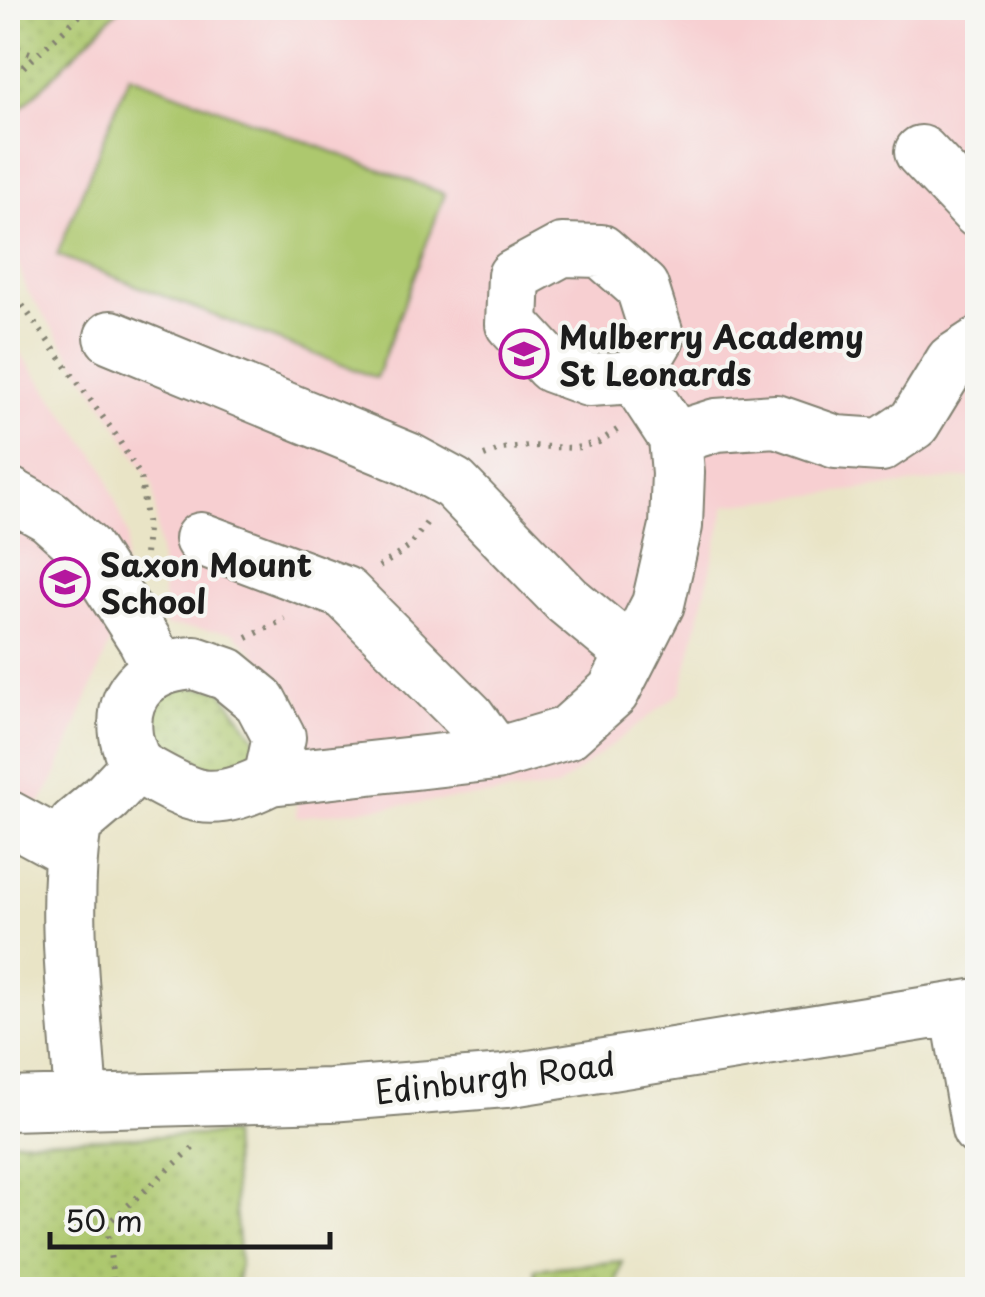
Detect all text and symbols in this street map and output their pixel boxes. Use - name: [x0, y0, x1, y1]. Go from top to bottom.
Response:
- place label: Mulberry Academy St Leonards: [559, 312, 864, 397]
- school or university icon: Mulberry Academy St Leonards: [498, 328, 550, 380]
- place label: Saxon Mount School: [100, 540, 312, 625]
- school or university icon: Saxon Mount School: [39, 556, 91, 608]
- street label: Edinburgh Road: [372, 1038, 618, 1116]
- scale bar: [50, 1187, 330, 1249]
- text: 50 m: [65, 1197, 143, 1242]

